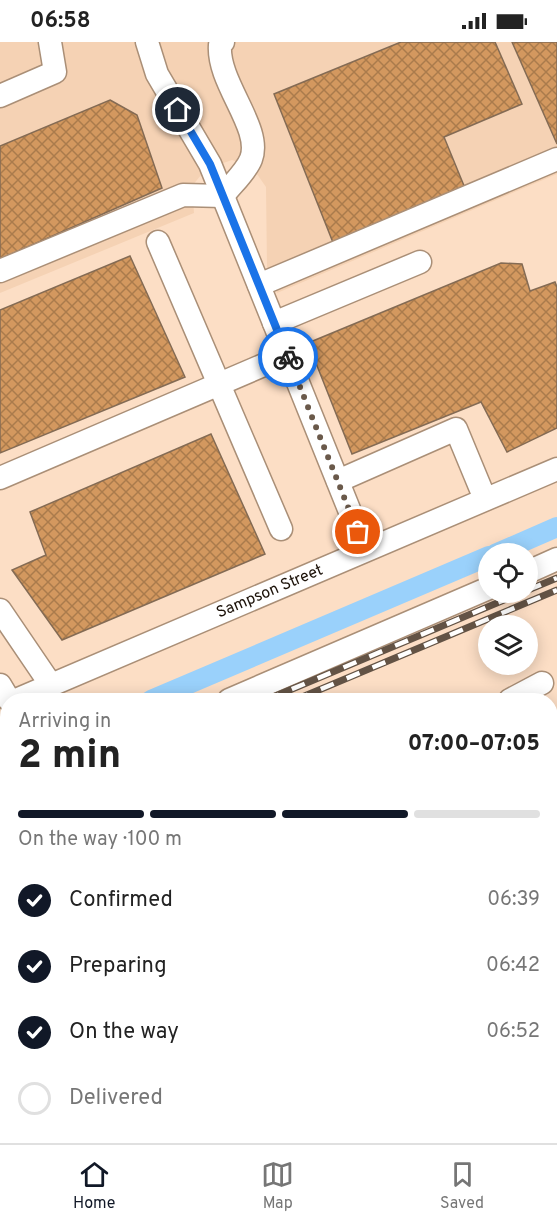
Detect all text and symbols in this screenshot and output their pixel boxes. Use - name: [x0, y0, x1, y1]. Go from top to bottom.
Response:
- text: 06:58: [30, 8, 91, 35]
- pin: [152, 84, 203, 135]
- icon: home: [161, 93, 194, 126]
- courier: [258, 327, 318, 387]
- icon: bike: [272, 341, 305, 374]
- pin: [332, 506, 383, 557]
- icon: bag: [341, 515, 374, 548]
- map controls: [478, 543, 538, 675]
- button: locate: [478, 543, 538, 603]
- street label: Sampson Street: [213, 560, 326, 623]
- button: layers: [478, 615, 538, 675]
- text: Arriving in: [18, 709, 111, 735]
- text: 07:00–07:05: [408, 731, 540, 758]
- text: 2 min: [18, 733, 121, 782]
- text: On the way · 100 m: [18, 827, 182, 853]
- icon: check: [18, 884, 51, 917]
- text: Confirmed: [69, 887, 173, 914]
- text: 06:39: [487, 887, 540, 913]
- icon: check: [18, 950, 51, 983]
- text: Preparing: [69, 953, 167, 980]
- text: 06:42: [486, 953, 540, 979]
- icon: check: [18, 1016, 51, 1049]
- text: On the way: [69, 1019, 179, 1046]
- text: 06:52: [486, 1019, 540, 1045]
- text: Delivered: [69, 1085, 163, 1112]
- tab: Home: [73, 1158, 115, 1214]
- tab: Map: [261, 1158, 294, 1214]
- tab: Saved: [440, 1158, 484, 1214]

